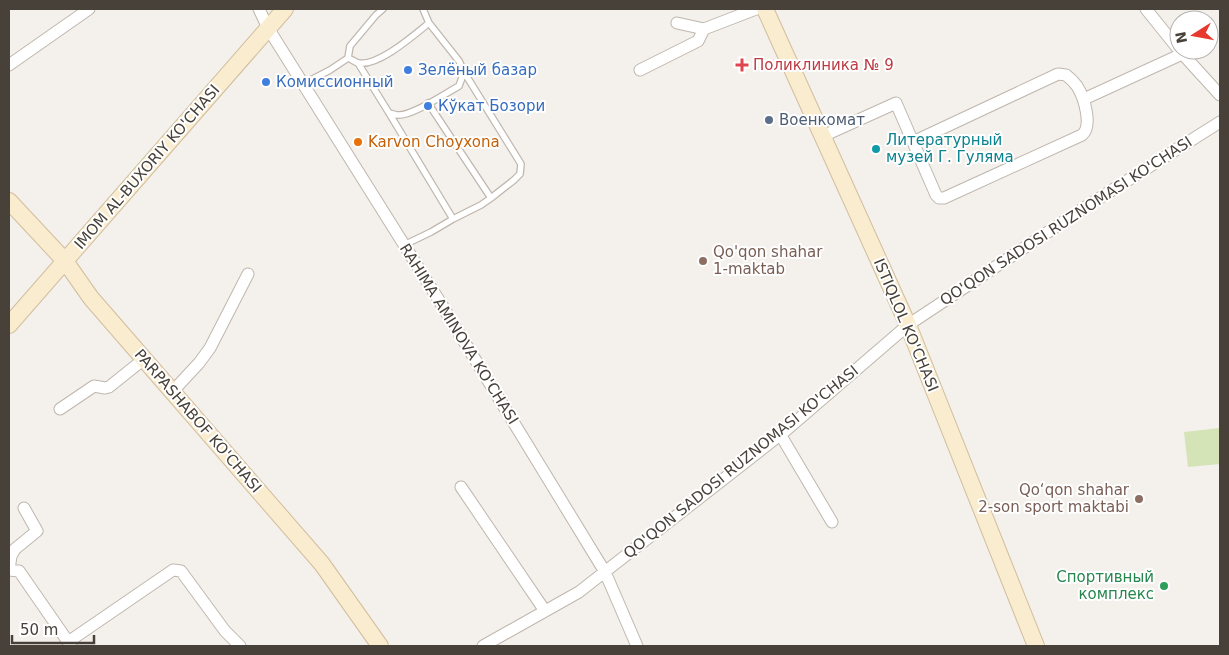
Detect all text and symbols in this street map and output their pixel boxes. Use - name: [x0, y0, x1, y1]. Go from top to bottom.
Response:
- north arrow: [1169, 10, 1219, 60]
- text: N: [1172, 30, 1190, 45]
- place label: Поликлиника № 9: [753, 56, 894, 74]
- marker: Поликлиника № 9: [735, 58, 749, 72]
- place label: Зелёный базар: [418, 61, 537, 79]
- marker: Зелёный базар: [402, 64, 414, 76]
- place label: Комиссионный: [276, 73, 394, 91]
- marker: Комиссионный: [260, 76, 272, 88]
- street label: IMOM AL-BUXORIY KO'CHASI: [71, 81, 223, 253]
- place label: Кўкат Бозори: [438, 97, 545, 115]
- marker: Кўкат Бозори: [422, 100, 434, 112]
- place label: Военкомат: [779, 111, 865, 129]
- marker: Военкомат: [763, 114, 775, 126]
- place label: Литературный музей Г. Гуляма: [886, 131, 1014, 166]
- place label: Karvon Choyxona: [368, 133, 500, 151]
- street label: QO'QON SADOSI RUZNOMASI KO'CHASI: [937, 133, 1195, 309]
- marker: Karvon Choyxona: [352, 136, 364, 148]
- marker: Литературный музей Г. Гуляма: [870, 143, 882, 155]
- street label: RAHIMA AMINOVA KO'CHASI: [396, 240, 522, 428]
- place label: Qo'qon shahar 1-maktab: [713, 243, 823, 278]
- marker: Qo'qon shahar 1-maktab: [697, 255, 709, 267]
- street label: ISTIQLOL KO'CHASI: [870, 256, 942, 394]
- street label: PARPASHABOF KO'CHASI: [131, 346, 265, 496]
- street label: QO'QON SADOSI RUZNOMASI KO'CHASI: [620, 362, 862, 562]
- place label: Qo‘qon shahar 2-son sport maktabi: [978, 481, 1130, 516]
- marker: Qo‘qon shahar 2-son sport maktabi: [1133, 493, 1145, 505]
- place label: Спортивный комплекс: [1056, 568, 1154, 603]
- marker: Спортивный комплекс: [1158, 580, 1170, 592]
- scale bar: [12, 612, 95, 644]
- text: 50 m: [20, 621, 58, 639]

